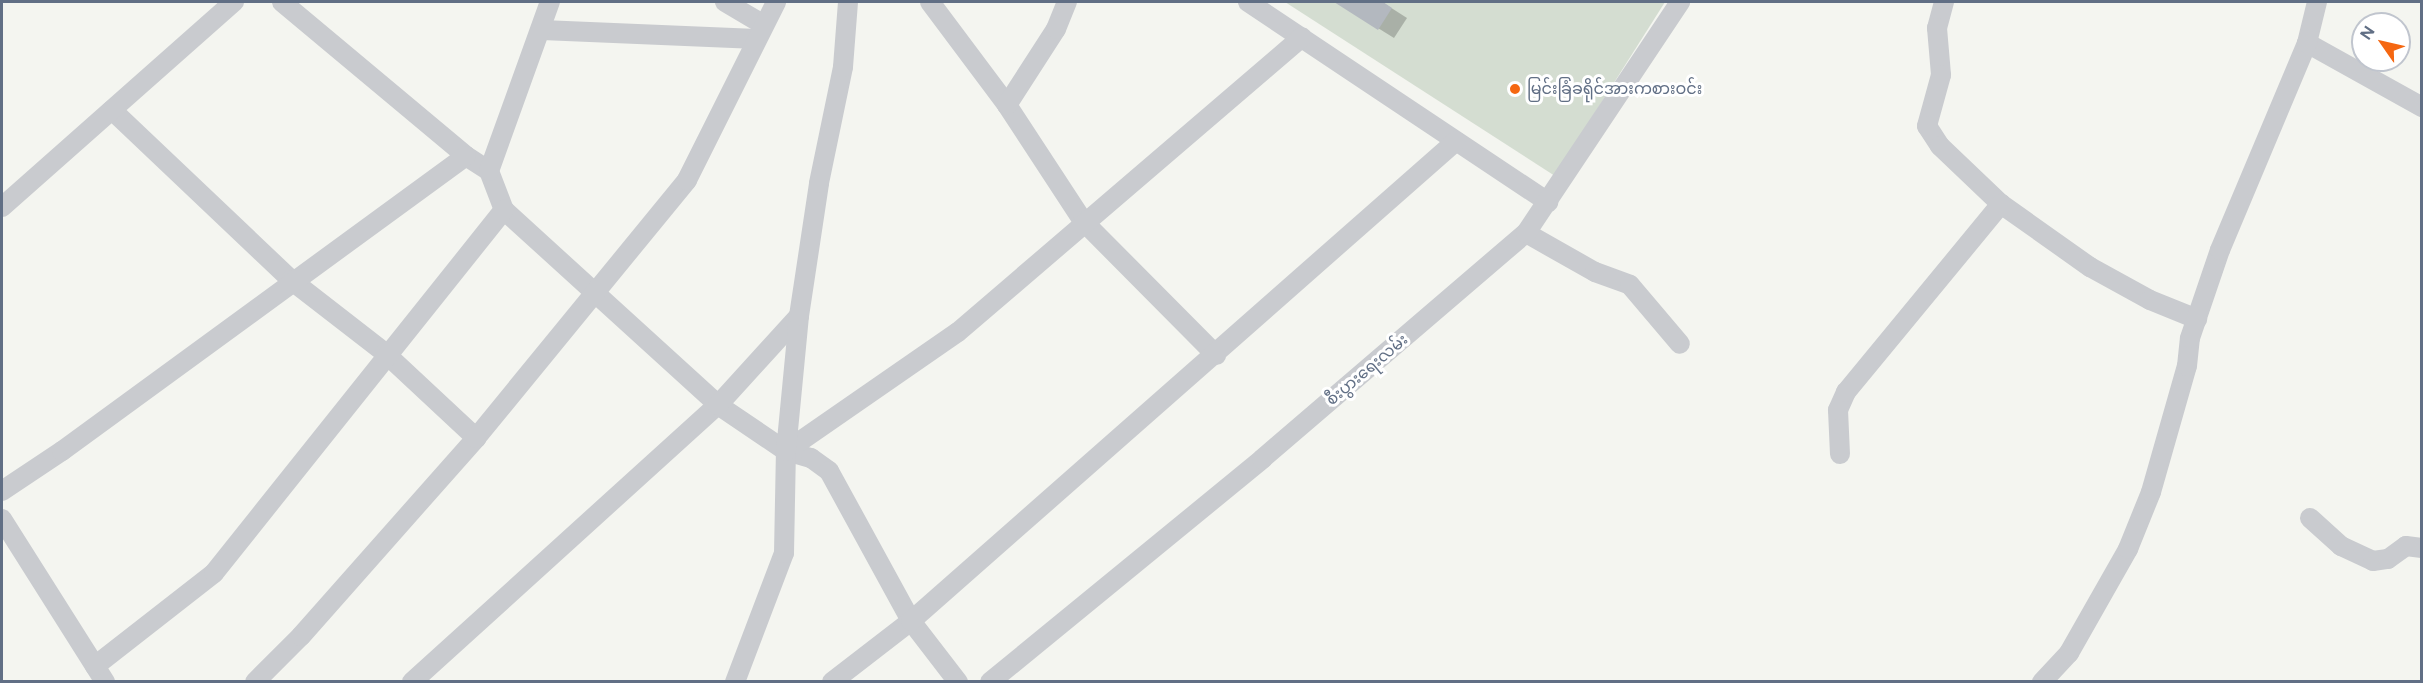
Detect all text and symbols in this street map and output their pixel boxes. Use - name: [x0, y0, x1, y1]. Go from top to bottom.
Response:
- north arrow: [2351, 12, 2411, 72]
- text: N: [2356, 22, 2379, 43]
- place label: မြင်းခြံခရိုင်အားကစားဝင်း: [1527, 79, 1702, 99]
- marker: မြင်းခြံခရိုင်အားကစားဝင်း: [1508, 82, 1522, 96]
- street label: စီးပွားရေးလမ်း: [1322, 330, 1412, 410]

